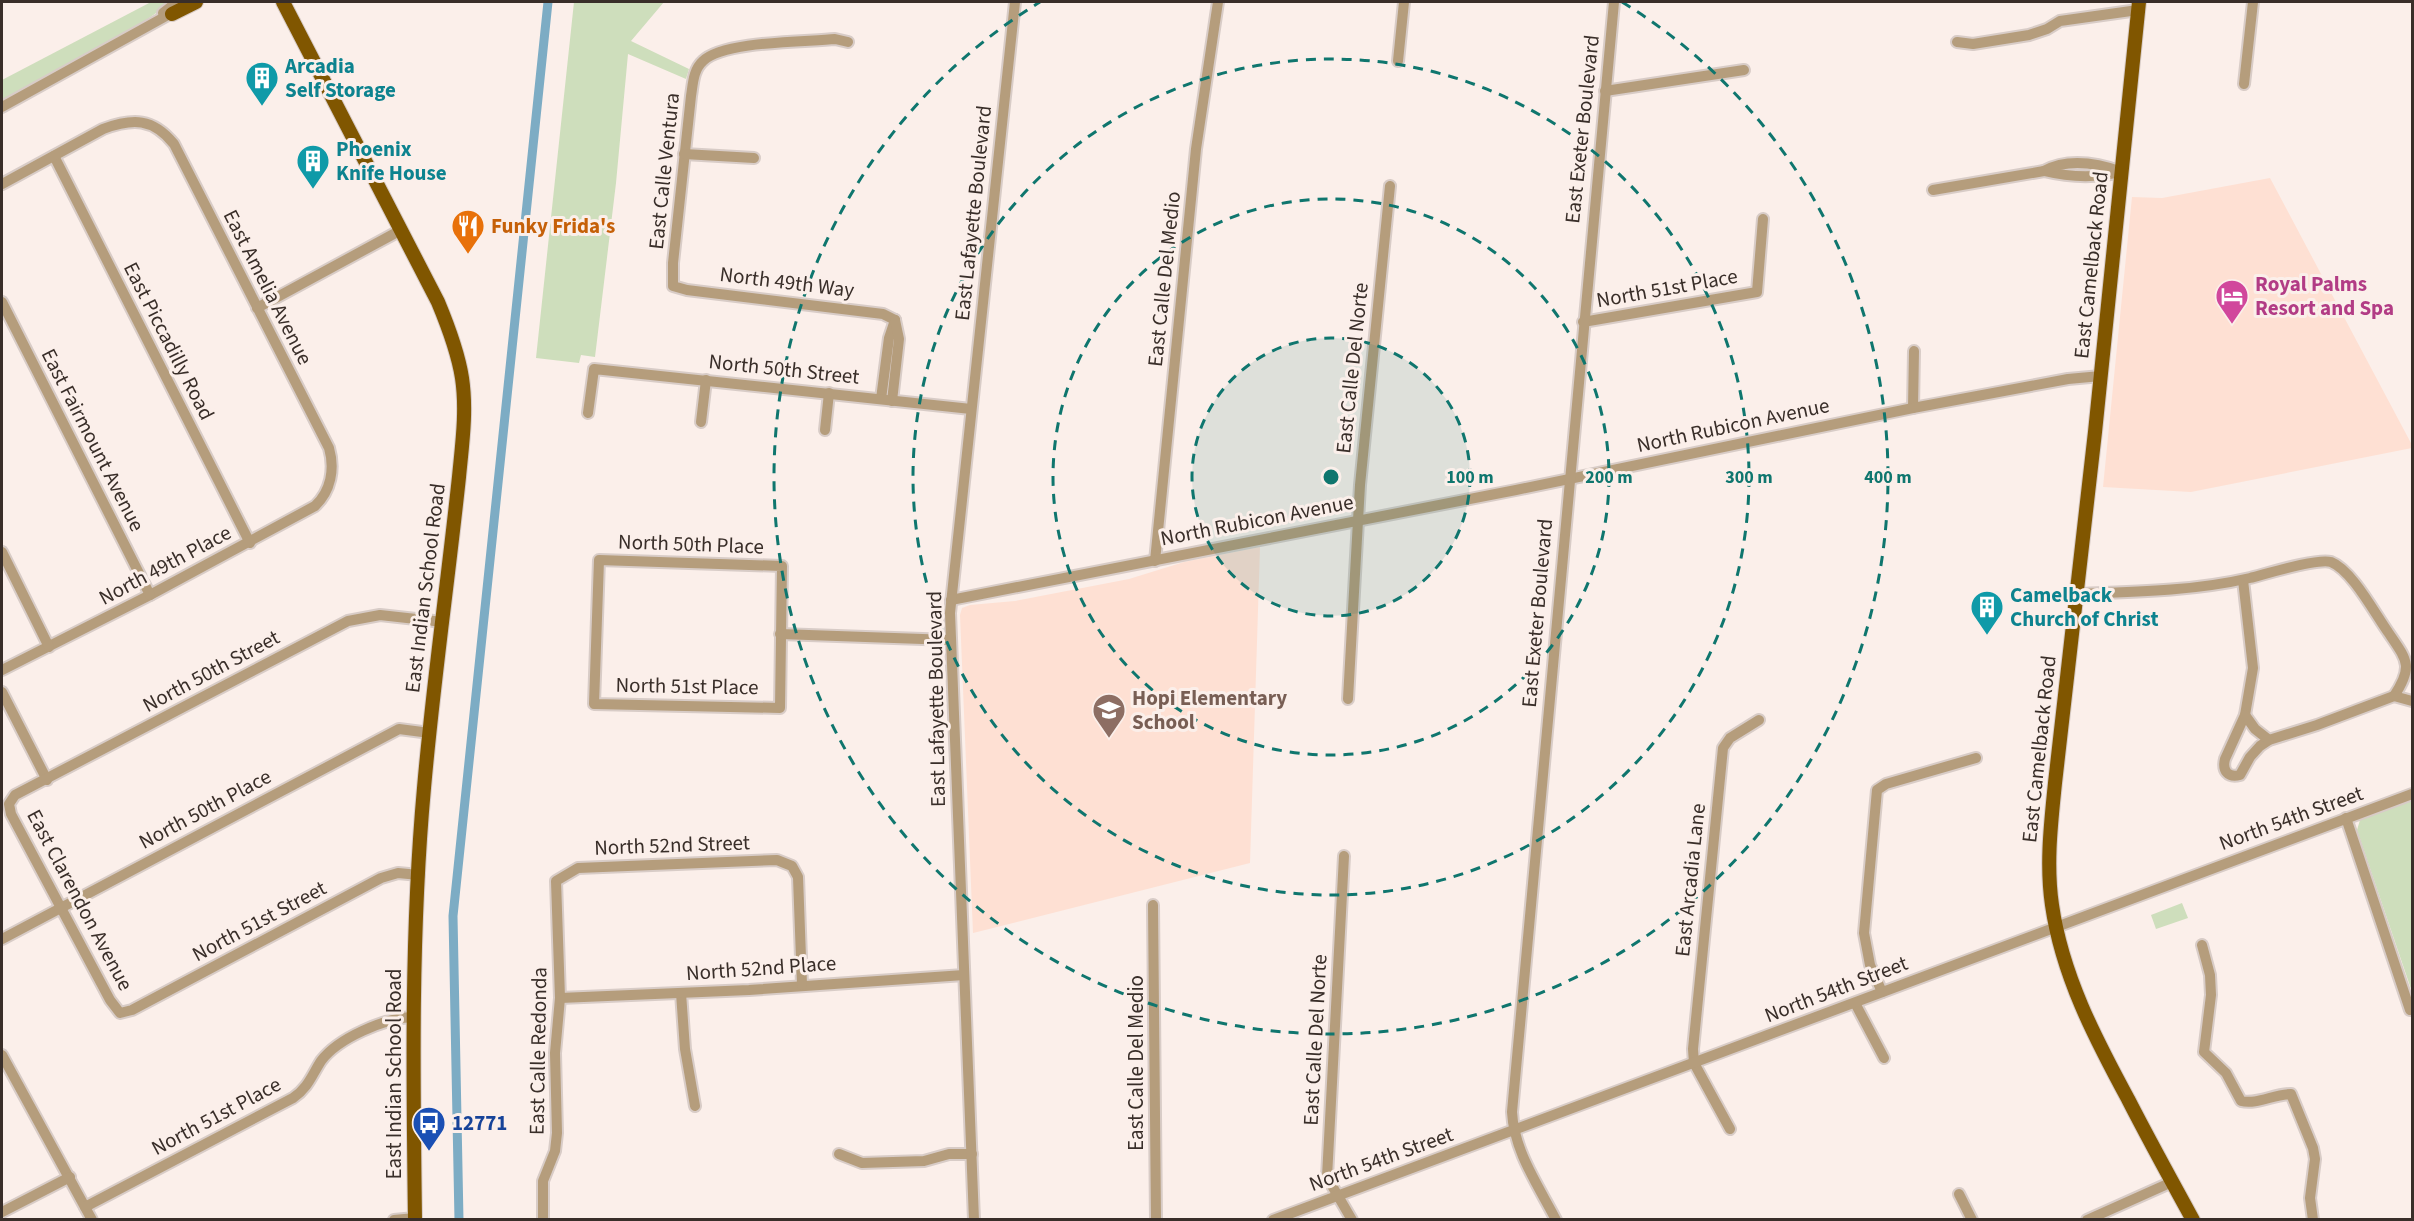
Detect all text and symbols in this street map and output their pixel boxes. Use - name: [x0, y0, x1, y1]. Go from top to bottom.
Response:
- street label: East Exeter Boulevard: [1557, 33, 1607, 225]
- place label: Arcadia Self Storage: [284, 51, 396, 105]
- building icon: Arcadia Self Storage: [244, 60, 280, 107]
- street label: East Calle Ventura: [641, 91, 687, 251]
- street label: East Lafayette Boulevard: [947, 104, 999, 322]
- place label: Phoenix Knife House: [336, 134, 447, 188]
- building icon: Phoenix Knife House: [295, 143, 331, 190]
- street label: East Camelback Road: [2066, 170, 2116, 360]
- street label: East Calle Del Medio: [1140, 190, 1188, 368]
- street label: East Amelia Avenue: [216, 204, 320, 370]
- restaurant icon: Funky Frida's: [450, 208, 486, 255]
- place label: Funky Frida's: [491, 211, 615, 241]
- street label: East Piccadilly Road: [116, 257, 222, 425]
- street label: North 49th Way: [718, 259, 856, 305]
- street label: North 51st Place: [1594, 261, 1740, 315]
- place label: Royal Palms Resort and Spa: [2255, 269, 2394, 323]
- hotel icon: Royal Palms Resort and Spa: [2214, 278, 2250, 325]
- street label: East Calle Del Norte: [1328, 281, 1376, 455]
- street label: East Fairmount Avenue: [34, 343, 152, 537]
- street label: North 50th Street: [707, 346, 861, 392]
- street label: North Rubicon Avenue: [1634, 390, 1832, 460]
- text: 100 m: [1446, 465, 1494, 490]
- text: 200 m: [1585, 465, 1633, 490]
- text: 300 m: [1725, 465, 1773, 490]
- text: 400 m: [1864, 465, 1912, 490]
- centre of rings: [1321, 467, 1341, 487]
- street label: East Indian School Road: [397, 481, 453, 695]
- street label: North Rubicon Avenue: [1158, 487, 1356, 553]
- street label: North 49th Place: [94, 517, 236, 613]
- street label: East Exeter Boulevard: [1514, 517, 1560, 709]
- street label: North 50th Place: [618, 526, 764, 562]
- place label: Camelback Church of Christ: [2010, 580, 2159, 634]
- building icon: Camelback Church of Christ: [1969, 589, 2005, 636]
- street label: East Lafayette Boulevard: [919, 591, 953, 807]
- street label: North 50th Street: [137, 622, 285, 720]
- street label: East Camelback Road: [2014, 654, 2064, 844]
- street label: North 51st Place: [615, 670, 759, 702]
- place label: Hopi Elementary School: [1132, 683, 1287, 737]
- school or university icon: Hopi Elementary School: [1091, 692, 1127, 739]
- street label: North 50th Place: [134, 761, 276, 857]
- street label: North 54th Street: [2215, 778, 2367, 858]
- street label: East Arcadia Lane: [1667, 802, 1713, 958]
- street label: East Clarendon Avenue: [19, 804, 141, 996]
- street label: North 52nd Street: [594, 827, 750, 863]
- street label: North 51st Street: [187, 873, 331, 969]
- street label: North 52nd Place: [685, 948, 837, 988]
- street label: North 54th Street: [1760, 948, 1912, 1030]
- street label: East Calle Del Norte: [1296, 954, 1334, 1126]
- street label: East Calle Redonda: [522, 967, 554, 1135]
- street label: East Indian School Road: [379, 968, 409, 1180]
- street label: East Calle Del Medio: [1121, 975, 1151, 1151]
- street label: North 51st Place: [146, 1069, 286, 1163]
- bus stop icon: 12771: [411, 1105, 447, 1152]
- place label: 12771: [452, 1108, 507, 1138]
- street label: North 54th Street: [1305, 1119, 1457, 1199]

